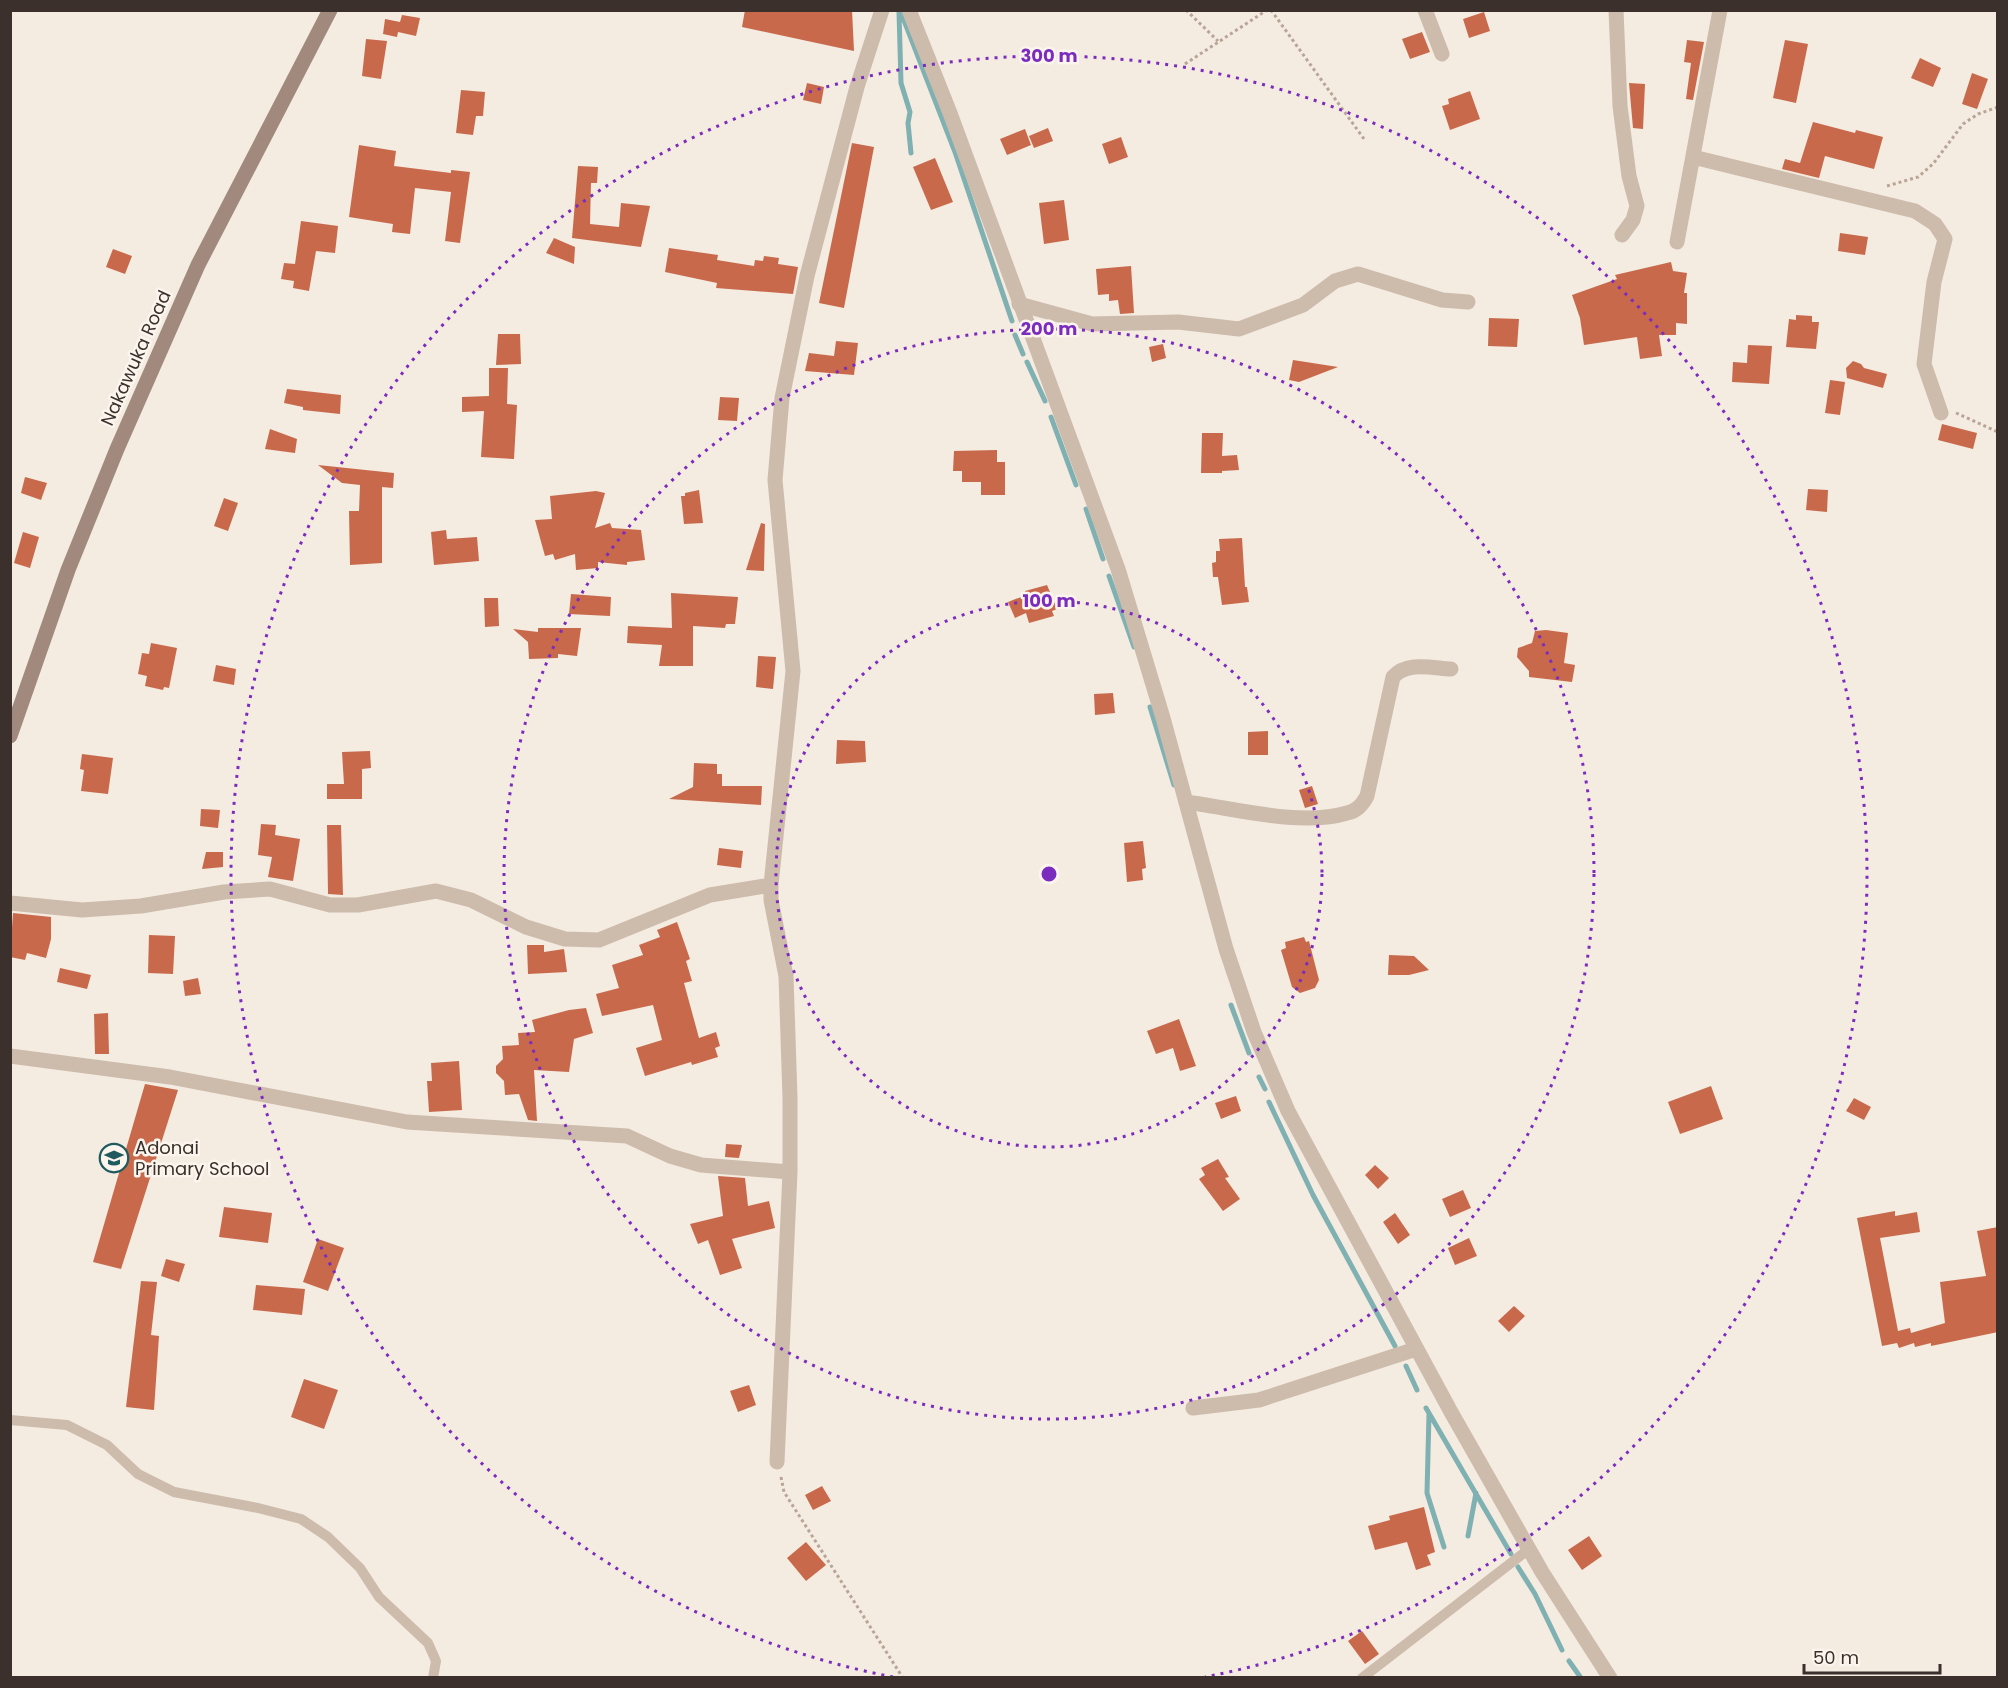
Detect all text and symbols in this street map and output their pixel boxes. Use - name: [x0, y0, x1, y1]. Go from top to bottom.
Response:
- text: 300 m: [1020, 43, 1078, 68]
- street label: Nakawuka Road: [95, 286, 177, 429]
- text: 200 m: [1021, 316, 1077, 341]
- text: 100 m: [1022, 588, 1076, 613]
- centre of rings: [1039, 864, 1059, 884]
- place label: Adonai Primary School: [135, 1135, 269, 1181]
- school or university icon: Adonai Primary School: [98, 1142, 130, 1174]
- scale bar: [1804, 1637, 1940, 1675]
- text: 50 m: [1813, 1645, 1859, 1670]

